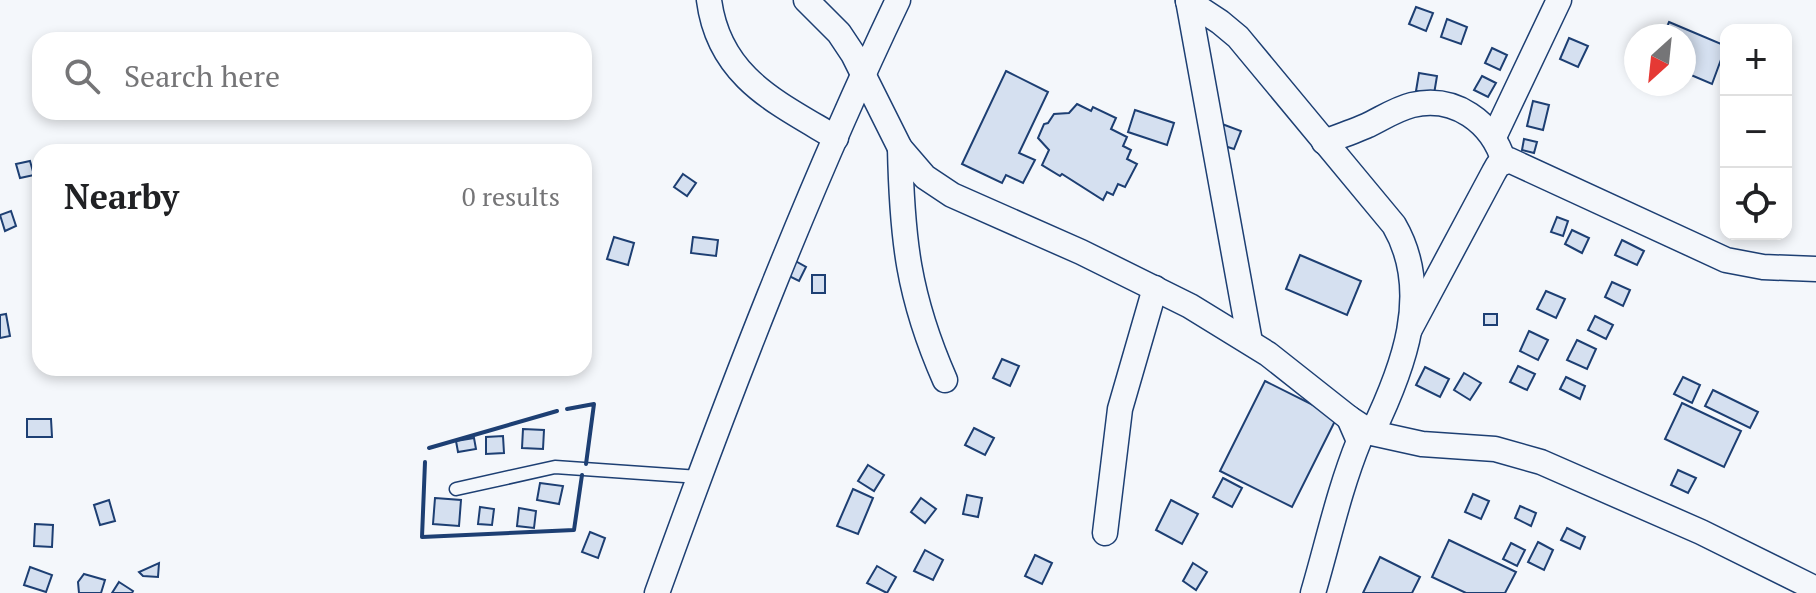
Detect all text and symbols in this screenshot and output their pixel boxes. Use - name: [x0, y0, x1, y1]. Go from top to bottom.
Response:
- north arrow: [1624, 24, 1696, 96]
- map controls: [1720, 24, 1792, 240]
- button: +: [1720, 24, 1792, 96]
- search box: [32, 32, 592, 120]
- icon: search: [60, 54, 104, 98]
- text: Search here: [124, 56, 280, 96]
- button: −: [1720, 96, 1792, 168]
- button: locate: [1720, 168, 1792, 240]
- text: Nearby: [64, 174, 179, 219]
- text: 0 results: [462, 179, 560, 213]

